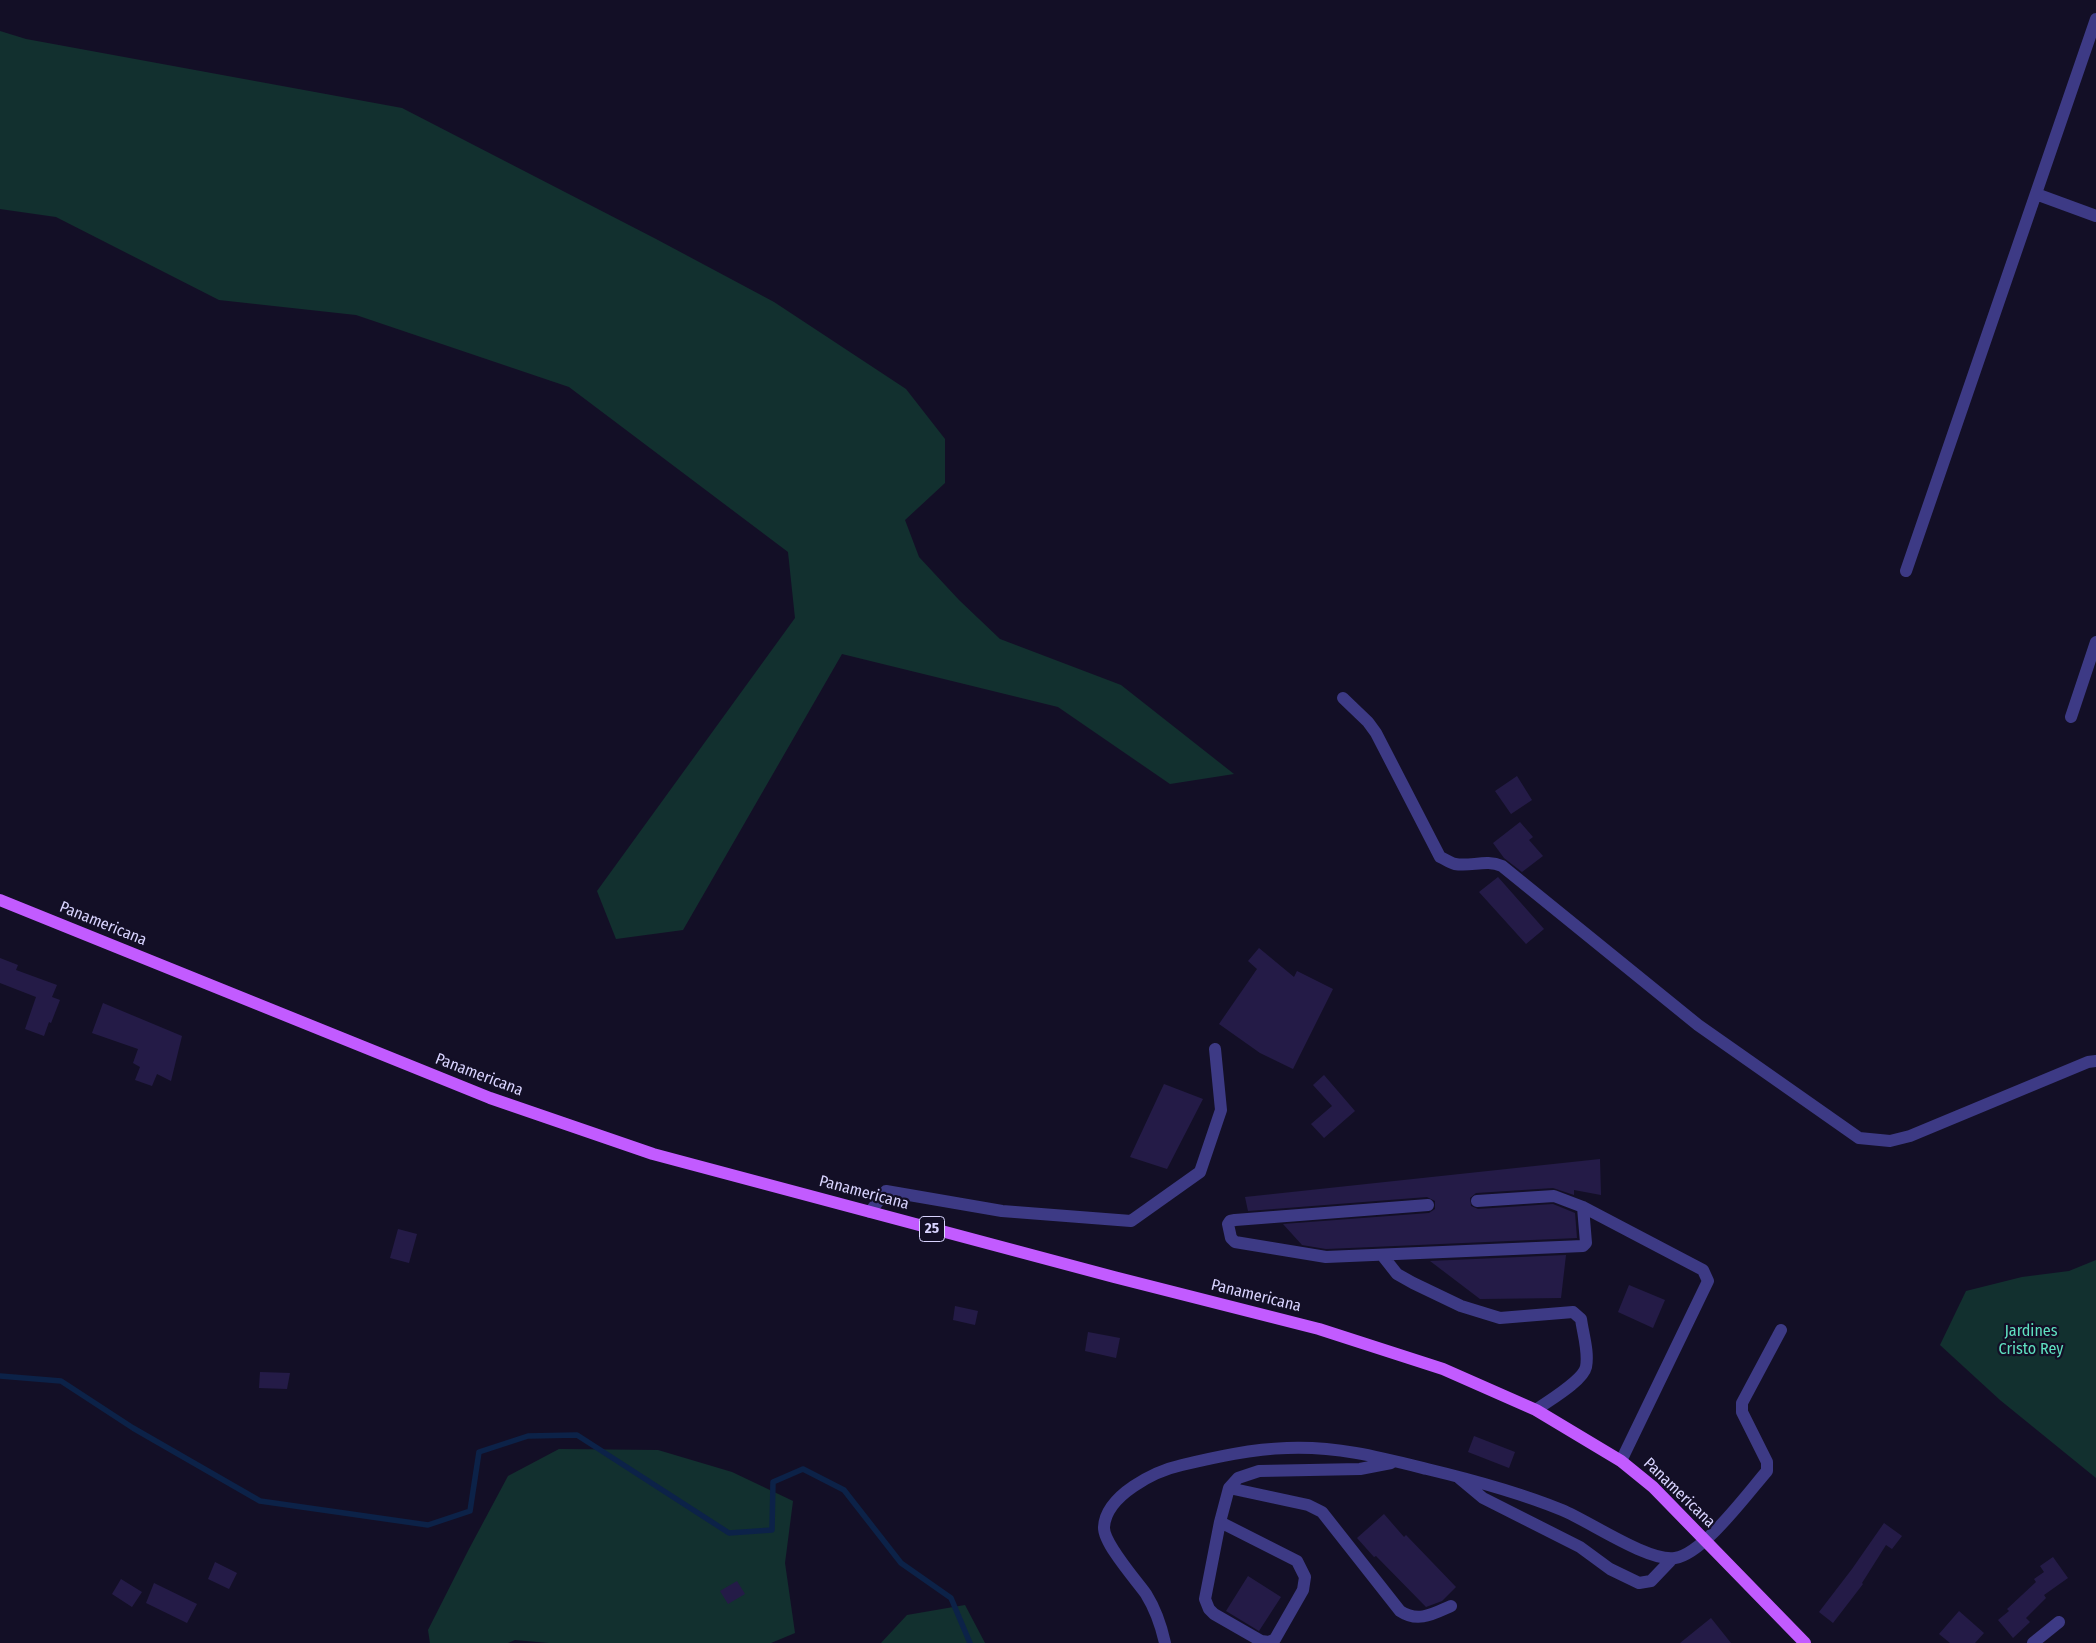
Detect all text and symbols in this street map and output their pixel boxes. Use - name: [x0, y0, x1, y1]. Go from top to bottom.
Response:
- street label: Panamericana: [57, 898, 149, 950]
- street label: Panamericana: [432, 1050, 526, 1100]
- street label: Panamericana: [817, 1172, 911, 1214]
- road number: 25: [920, 1216, 944, 1242]
- street label: Panamericana: [1209, 1276, 1303, 1316]
- park label: Jardines Cristo Rey: [1999, 1322, 2063, 1360]
- street label: Panamericana: [1639, 1454, 1719, 1532]

